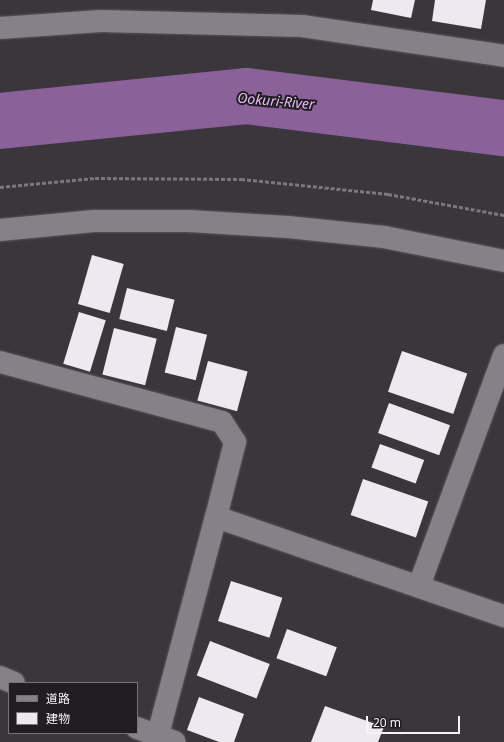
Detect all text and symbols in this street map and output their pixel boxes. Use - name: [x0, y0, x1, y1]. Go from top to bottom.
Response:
- water label: Ookuri-River: [237, 89, 315, 113]
- legend: [8, 682, 138, 734]
- text: 道路: [46, 690, 70, 707]
- scale bar: [368, 708, 462, 734]
- text: 建物: [46, 710, 70, 727]
- text: 20 m: [373, 714, 401, 731]

